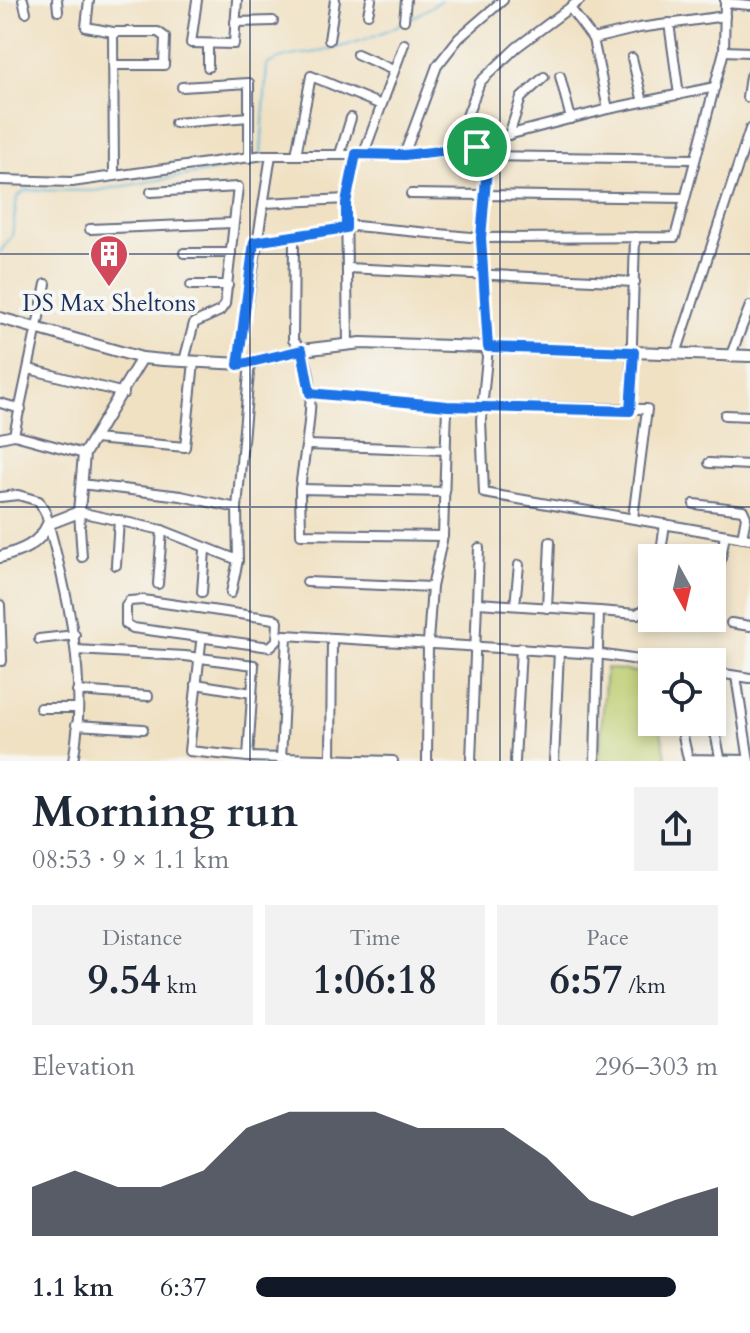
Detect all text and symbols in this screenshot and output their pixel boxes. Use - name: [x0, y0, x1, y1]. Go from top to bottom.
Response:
- pin: [443, 113, 511, 181]
- icon: arrive: [455, 125, 499, 169]
- building icon: DS Max Sheltons: [88, 233, 130, 288]
- place label: DS Max Sheltons: [22, 287, 196, 320]
- north arrow: [638, 544, 726, 632]
- map controls: [638, 544, 726, 736]
- button: locate: [638, 648, 726, 736]
- text: Morning run: [32, 782, 298, 842]
- button: share: [634, 787, 718, 871]
- text: 08:53 · 9 × 1.1 km: [32, 842, 229, 877]
- text: Distance: [102, 923, 183, 953]
- text: Time: [350, 923, 400, 953]
- text: Pace: [586, 923, 629, 953]
- text: 9.54: [88, 953, 161, 1008]
- text: 1:06:18: [312, 953, 438, 1008]
- text: 6:57: [549, 953, 622, 1008]
- text: km: [161, 971, 197, 1001]
- text: /km: [622, 971, 666, 1001]
- text: Elevation: [32, 1049, 135, 1084]
- text: 296–303 m: [595, 1049, 718, 1084]
- text: 1.1 km: [32, 1270, 113, 1305]
- text: 6:37: [160, 1270, 207, 1305]

